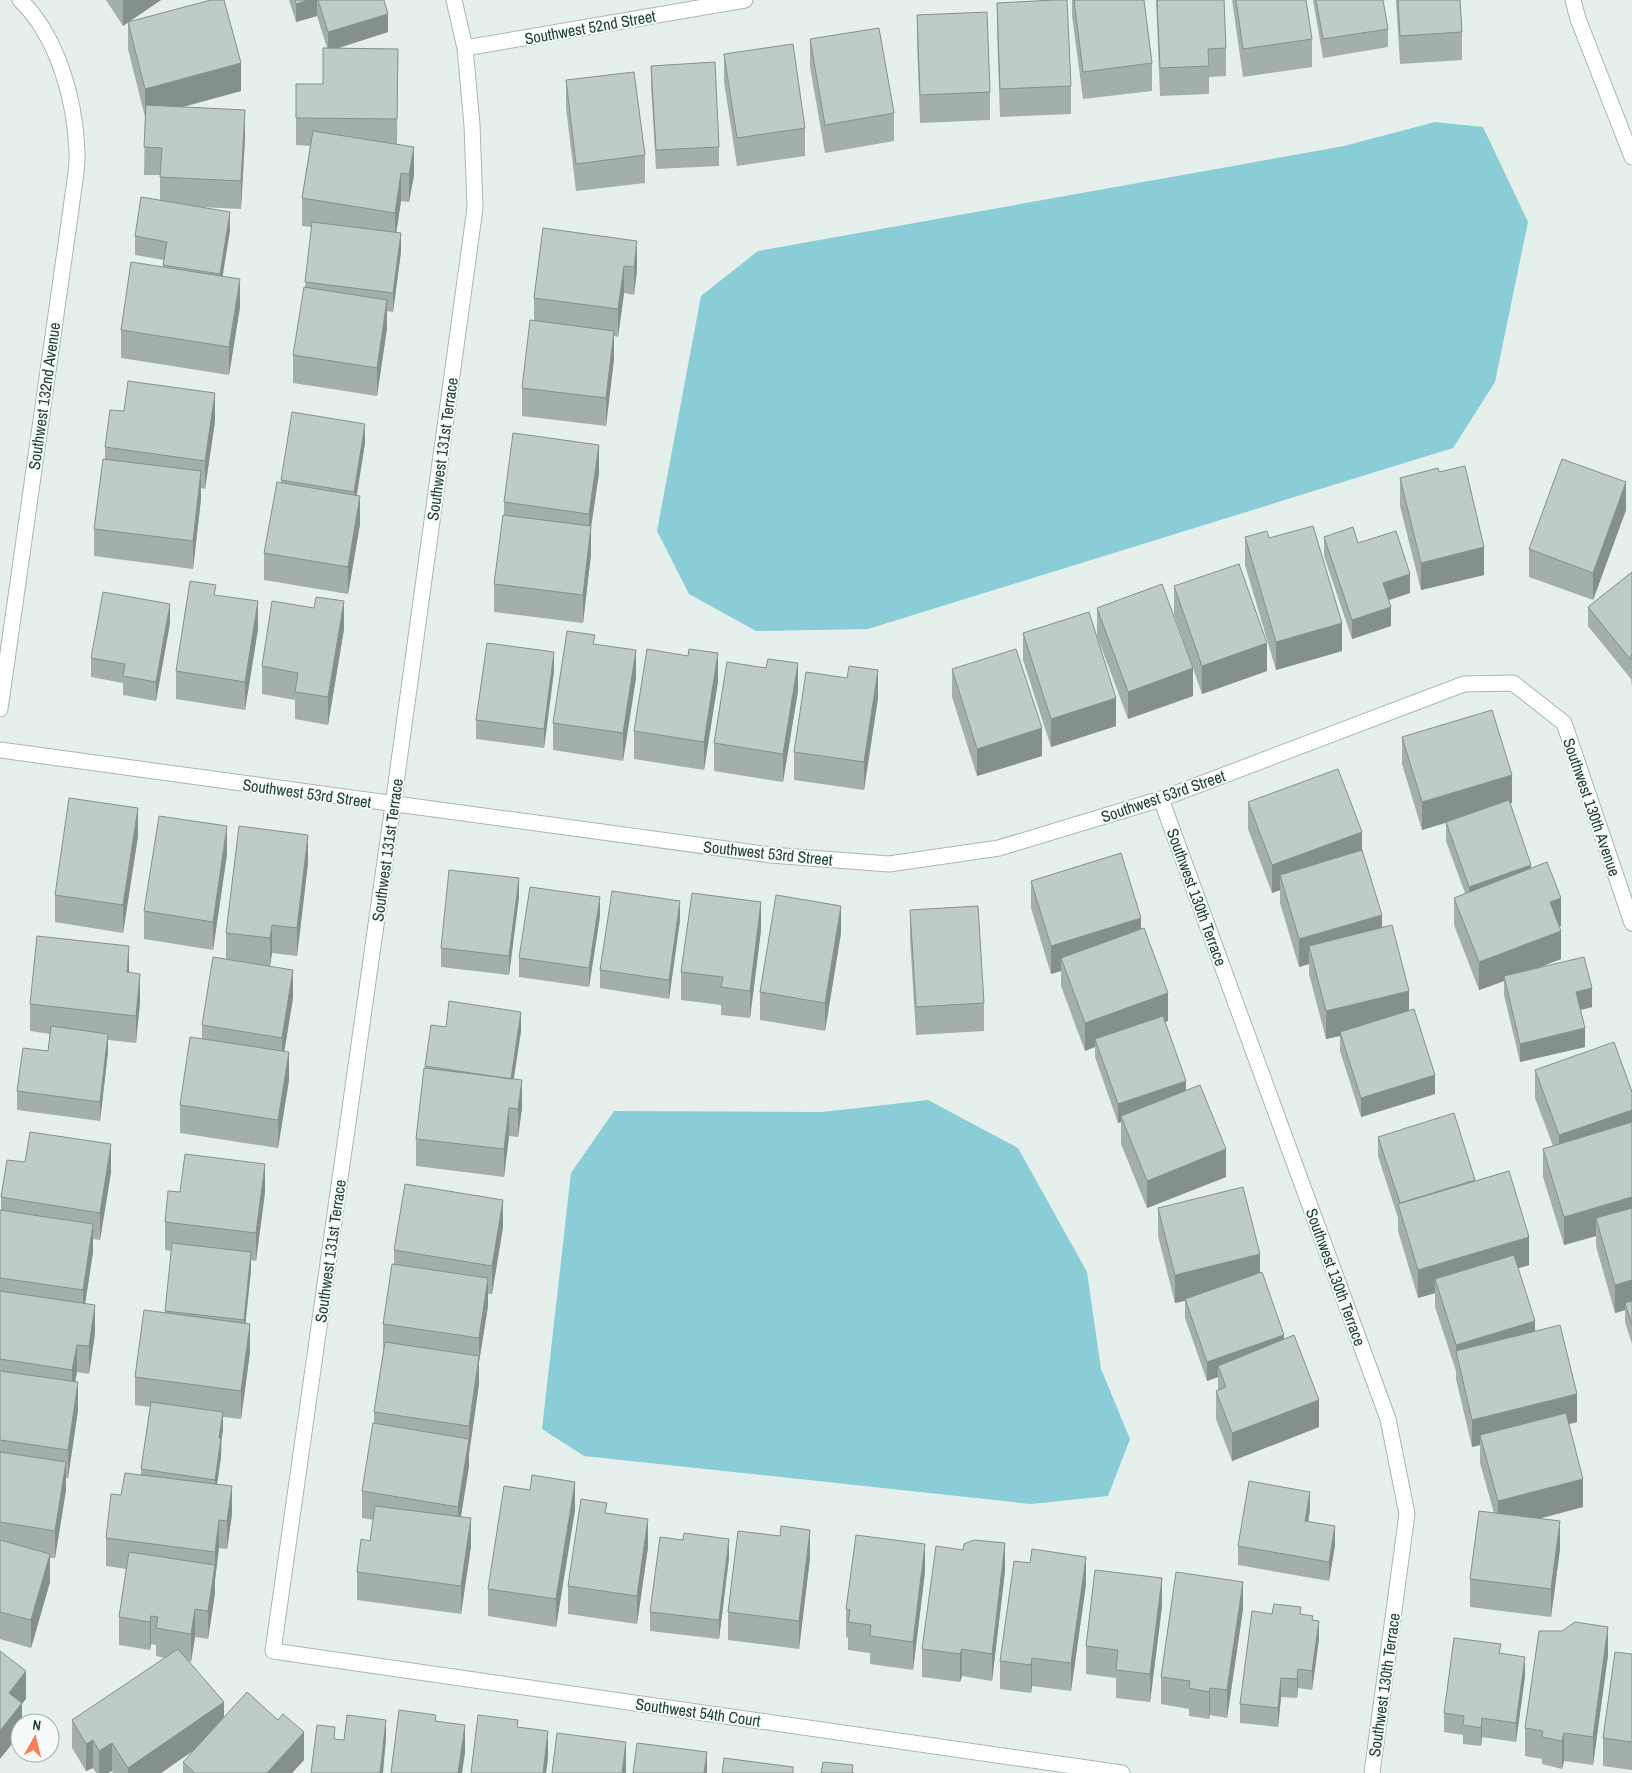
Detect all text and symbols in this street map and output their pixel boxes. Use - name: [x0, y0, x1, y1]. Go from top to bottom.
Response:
- street label: Southwest 52nd Street: [523, 5, 658, 49]
- street label: Southwest 132nd Avenue: [23, 321, 65, 471]
- street label: Southwest 131st Terrace: [421, 376, 463, 522]
- street label: Southwest 130th Avenue: [1558, 735, 1626, 879]
- street label: Southwest 53rd Street: [1098, 764, 1228, 828]
- street label: Southwest 53rd Street: [241, 773, 373, 813]
- street label: Southwest 131st Terrace: [366, 777, 408, 923]
- street label: Southwest 130th Terrace: [1162, 825, 1232, 969]
- street label: Southwest 53rd Street: [702, 835, 834, 871]
- street label: Southwest 131st Terrace: [309, 1178, 351, 1324]
- street label: Southwest 130th Terrace: [1301, 1205, 1371, 1349]
- street label: Southwest 130th Terrace: [1363, 1612, 1405, 1758]
- street label: Southwest 54th Court: [634, 1692, 762, 1732]
- north arrow: [10, 1713, 60, 1763]
- text: N: [31, 1716, 42, 1735]

